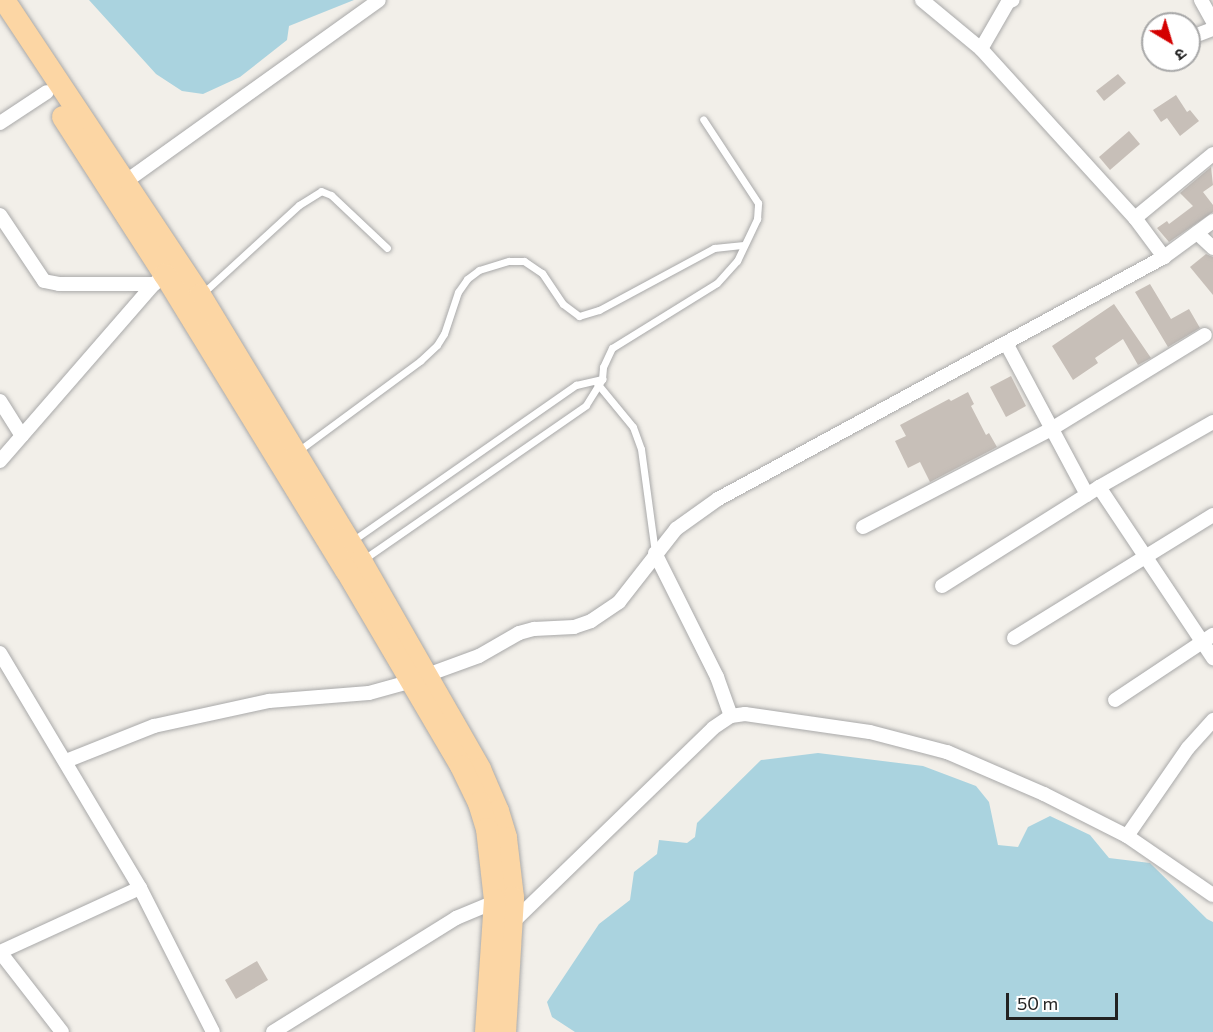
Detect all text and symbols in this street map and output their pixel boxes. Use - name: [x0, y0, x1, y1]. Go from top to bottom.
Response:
- north arrow: [1141, 12, 1201, 72]
- text: उ: [1172, 45, 1191, 65]
- scale bar: [1009, 981, 1122, 1019]
- text: 50 m: [1017, 992, 1058, 1014]

